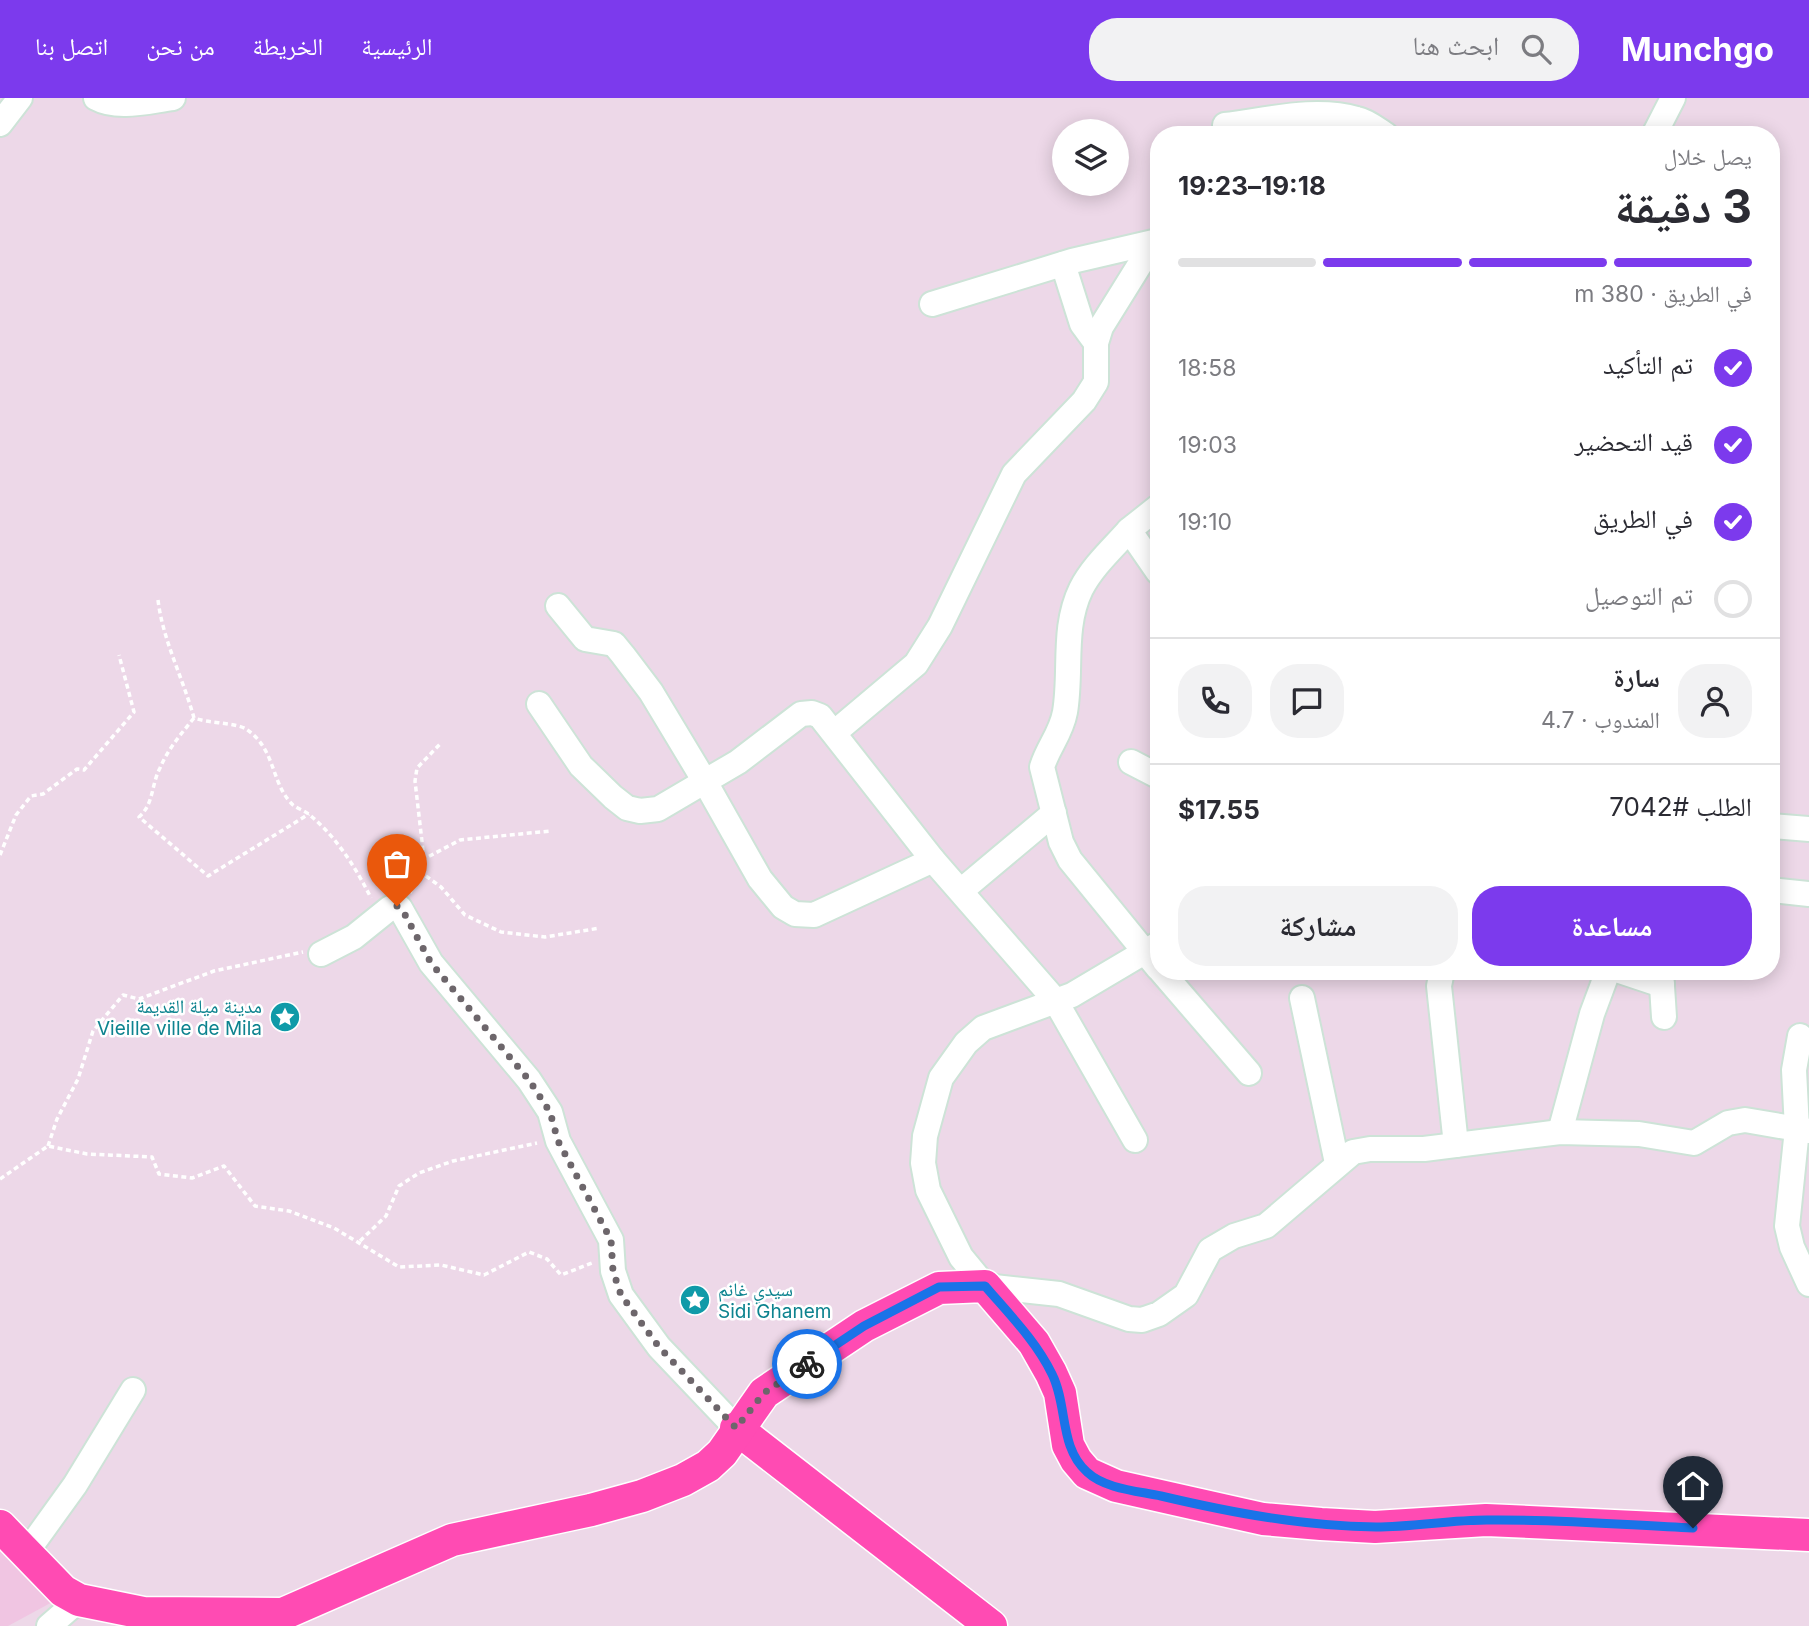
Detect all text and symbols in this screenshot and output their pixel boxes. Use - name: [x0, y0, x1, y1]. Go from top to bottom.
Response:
- search box: [1089, 18, 1579, 81]
- text: Munchgo: [1621, 29, 1774, 69]
- text: ابحث هنا: [1413, 30, 1499, 61]
- icon: search: [1517, 30, 1555, 68]
- text: اتصل بنا: [35, 32, 108, 61]
- text: من نحن: [146, 32, 215, 61]
- text: الخريطة: [253, 32, 323, 61]
- text: الرئيسية: [361, 32, 432, 61]
- map controls: [1052, 119, 1129, 196]
- button: layers: [1052, 119, 1129, 196]
- text: يصل خلال: [1664, 143, 1752, 171]
- text: 19:18–19:23: [1178, 170, 1326, 201]
- text: 3 دقيقة: [1615, 178, 1752, 234]
- text: في الطريق · 380 m: [1574, 280, 1752, 308]
- text: تم التأكيد: [1603, 349, 1693, 380]
- icon: check: [1714, 349, 1752, 387]
- text: 18:58: [1178, 354, 1236, 382]
- text: قيد التحضير: [1575, 426, 1693, 457]
- icon: check: [1714, 426, 1752, 464]
- text: 19:03: [1178, 431, 1237, 459]
- text: في الطريق: [1593, 503, 1693, 534]
- icon: check: [1714, 503, 1752, 541]
- text: 19:10: [1178, 508, 1232, 536]
- text: تم التوصيل: [1585, 580, 1693, 611]
- text: سارة: [1613, 662, 1660, 693]
- button: phone: [1178, 664, 1252, 738]
- button: chat: [1270, 664, 1344, 738]
- button: person: [1678, 664, 1752, 738]
- text: المندوب · 4.7: [1541, 706, 1660, 734]
- text: الطلب #7042: [1609, 791, 1752, 822]
- text: $17.55: [1178, 794, 1260, 825]
- pin: [367, 834, 427, 906]
- icon: bag: [378, 845, 416, 883]
- button: مشاركة: [1178, 886, 1458, 966]
- button: مساعدة: [1472, 886, 1752, 966]
- place label: مدينة ميلة القديمة Vieille ville de Mila: [97, 995, 262, 1040]
- place icon: مدينة ميلة القديمة Vieille ville de Mila: [268, 1000, 302, 1034]
- place label: سيدي غانم Sidi Ghanem: [718, 1278, 831, 1323]
- place icon: سيدي غانم Sidi Ghanem: [678, 1283, 712, 1317]
- courier: [772, 1329, 842, 1399]
- icon: bike: [788, 1345, 826, 1383]
- pin: [1663, 1456, 1723, 1528]
- icon: home: [1674, 1467, 1712, 1505]

